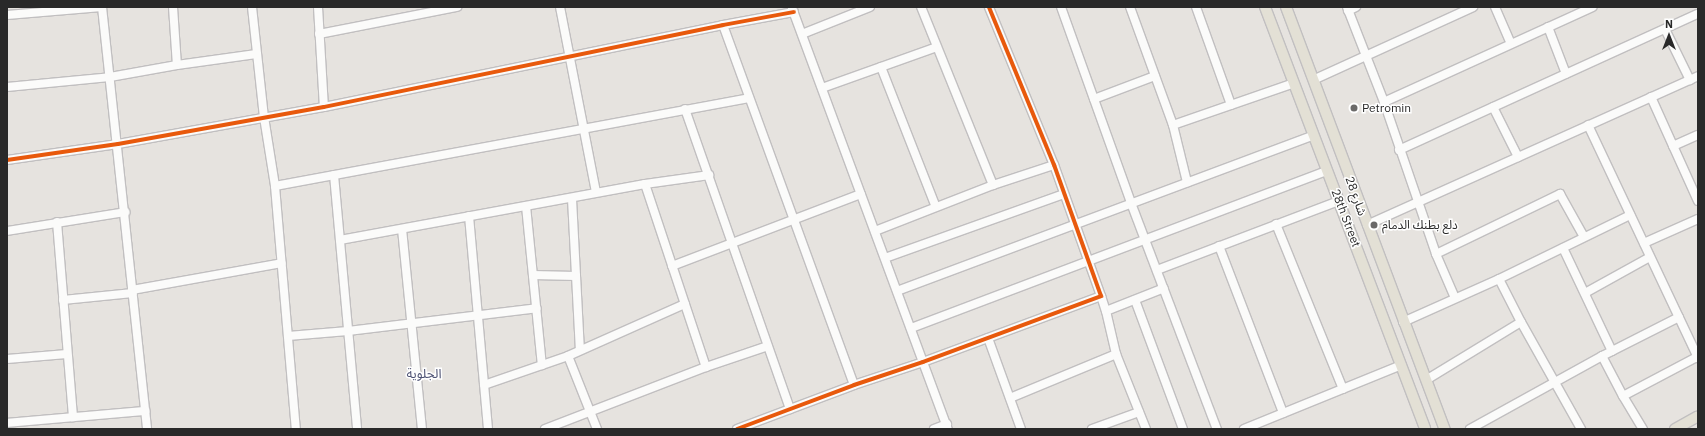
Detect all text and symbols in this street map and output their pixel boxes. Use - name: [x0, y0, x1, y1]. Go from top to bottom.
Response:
- north arrow: [1649, 16, 1689, 56]
- text: N: [1665, 17, 1673, 31]
- place label: Petromin: [1362, 101, 1411, 115]
- marker: Petromin: [1349, 103, 1359, 113]
- street label: شارع 28: [1342, 174, 1370, 218]
- street label: 28th Street: [1328, 187, 1364, 249]
- place label: دلع بطنك الدمام: [1382, 218, 1458, 232]
- marker: دلع بطنك الدمام: [1369, 220, 1379, 230]
- district label: الجلوية: [407, 366, 441, 382]

